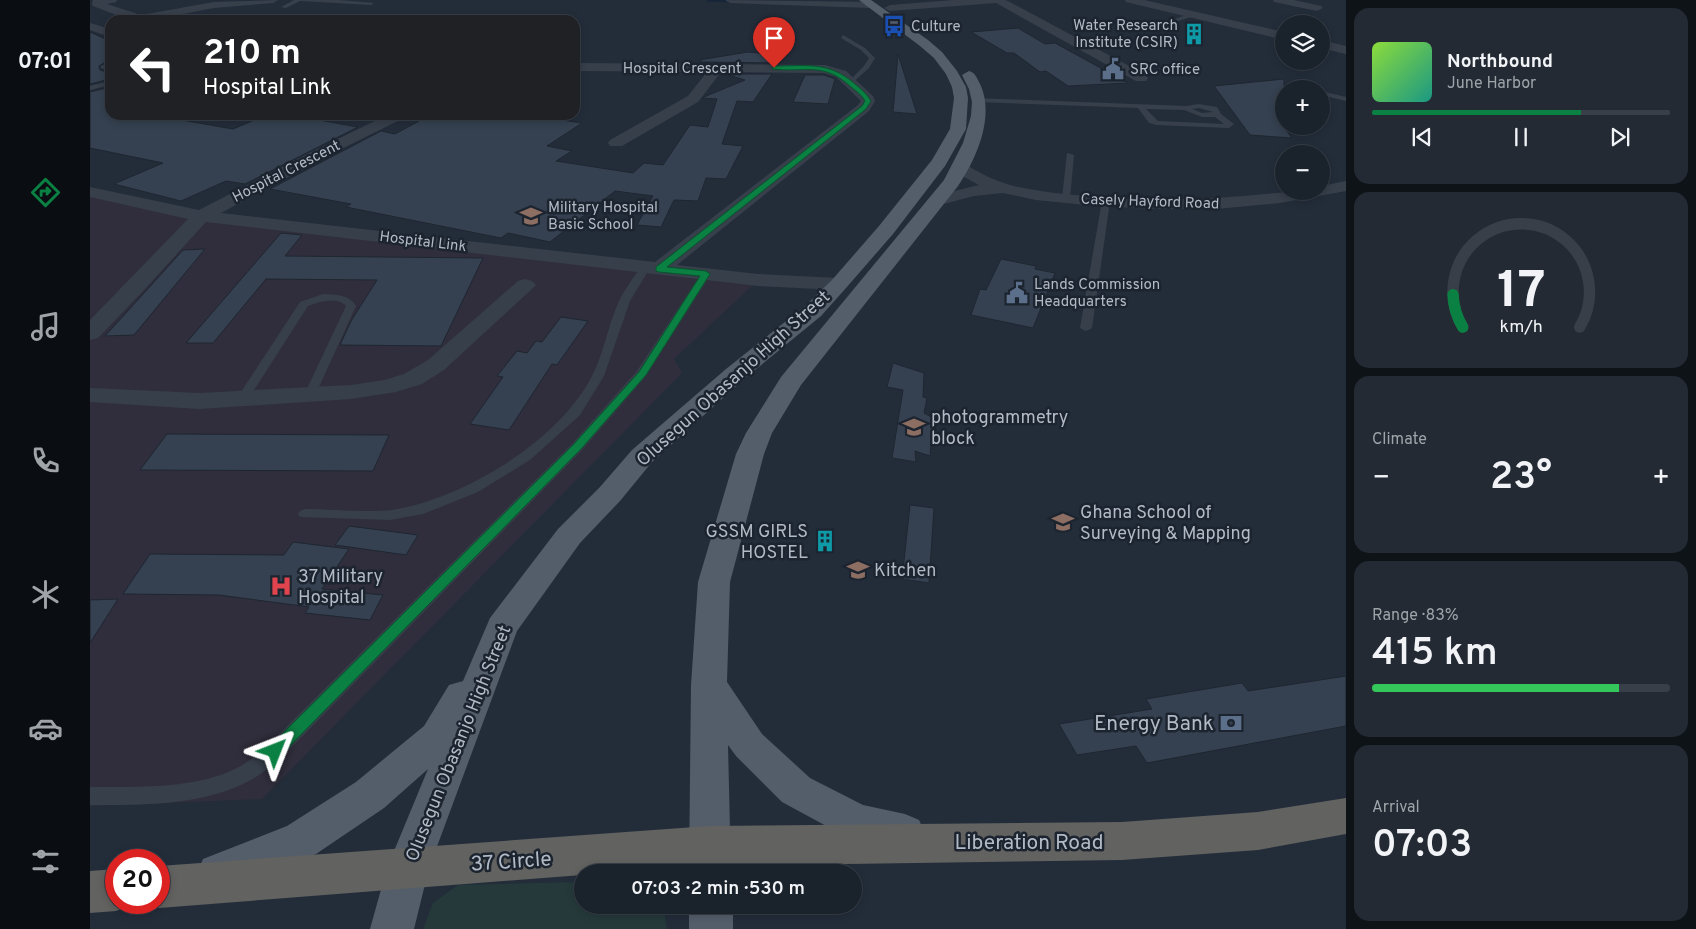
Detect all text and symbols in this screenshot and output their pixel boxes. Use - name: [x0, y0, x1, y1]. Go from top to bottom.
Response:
- bus stop icon: Culture: [881, 13, 907, 39]
- map controls: [1275, 15, 1330, 200]
- button: layers: [1275, 15, 1330, 70]
- pin: [753, 17, 795, 68]
- place label: Water Research Institute (CSIR): [1073, 17, 1178, 53]
- place label: Culture: [911, 18, 960, 37]
- building icon: Water Research Institute (CSIR): [1181, 21, 1207, 47]
- icon: arrive: [760, 24, 788, 52]
- text: 210 m: [203, 32, 301, 76]
- icon: left: [120, 35, 185, 100]
- text: 07:01: [18, 49, 72, 76]
- text: Northbound: [1447, 50, 1553, 74]
- public building icon: SRC office: [1100, 56, 1126, 82]
- street label: Hospital Crescent: [623, 60, 741, 79]
- place label: SRC office: [1130, 61, 1200, 80]
- text: June Harbor: [1447, 74, 1536, 94]
- text: Hospital Link: [203, 75, 331, 102]
- button: +: [1275, 80, 1330, 135]
- icon: previous: [1408, 123, 1436, 151]
- icon: pause: [1507, 123, 1535, 151]
- icon: next: [1606, 123, 1634, 151]
- street label: Hospital Crescent: [230, 137, 344, 208]
- button: −: [1275, 145, 1330, 200]
- icon: directions: [28, 175, 63, 210]
- street label: Casely Hayford Road: [1080, 191, 1220, 214]
- place label: Military Hospital Basic School: [548, 199, 658, 235]
- school or university icon: Military Hospital Basic School: [518, 203, 544, 229]
- street label: Hospital Link: [378, 228, 467, 257]
- text: 17: [1497, 260, 1545, 326]
- place label: Lands Commission Headquarters: [1034, 276, 1160, 312]
- public building icon: Lands Commission Headquarters: [1004, 280, 1030, 306]
- street label: Olusegun Obasanjo High Street: [632, 286, 836, 472]
- icon: music: [28, 309, 63, 344]
- text: km/h: [1499, 316, 1543, 339]
- place label: photogrammetry block: [931, 407, 1068, 451]
- school or university icon: photogrammetry block: [901, 414, 927, 440]
- text: Climate: [1372, 430, 1427, 450]
- icon: phone: [28, 443, 63, 478]
- text: 23°: [1490, 454, 1552, 503]
- text: −: [1372, 461, 1390, 497]
- text: +: [1652, 461, 1670, 497]
- place label: Ghana School of Surveying & Mapping: [1080, 502, 1251, 546]
- school or university icon: Ghana School of Surveying & Mapping: [1050, 509, 1076, 535]
- place label: GSSM GIRLS HOSTEL: [705, 521, 808, 565]
- building icon: GSSM GIRLS HOSTEL: [812, 528, 838, 554]
- school or university icon: Kitchen: [845, 557, 871, 583]
- place label: Kitchen: [874, 560, 936, 583]
- place label: 37 Military Hospital: [298, 566, 383, 610]
- hospital icon: 37 Military Hospital: [268, 573, 294, 599]
- icon: climate: [28, 577, 63, 612]
- text: Range · 83%: [1372, 606, 1459, 626]
- street label: Olusegun Obasanjo High Street: [401, 622, 517, 865]
- text: 415 km: [1372, 630, 1498, 679]
- bank icon: Energy Bank: [1218, 710, 1244, 736]
- icon: car: [28, 711, 63, 746]
- place label: Energy Bank: [1094, 711, 1214, 738]
- position arrow: [248, 724, 300, 776]
- text: Arrival: [1372, 798, 1420, 818]
- text: 07:03: [1372, 822, 1472, 871]
- street label: Liberation Road: [954, 830, 1104, 857]
- icon: filters: [28, 844, 63, 879]
- street label: 37 Circle: [470, 846, 553, 879]
- speed limit sign: 20: [105, 849, 170, 914]
- text: 07:03 · 2 min · 530 m: [631, 877, 805, 901]

